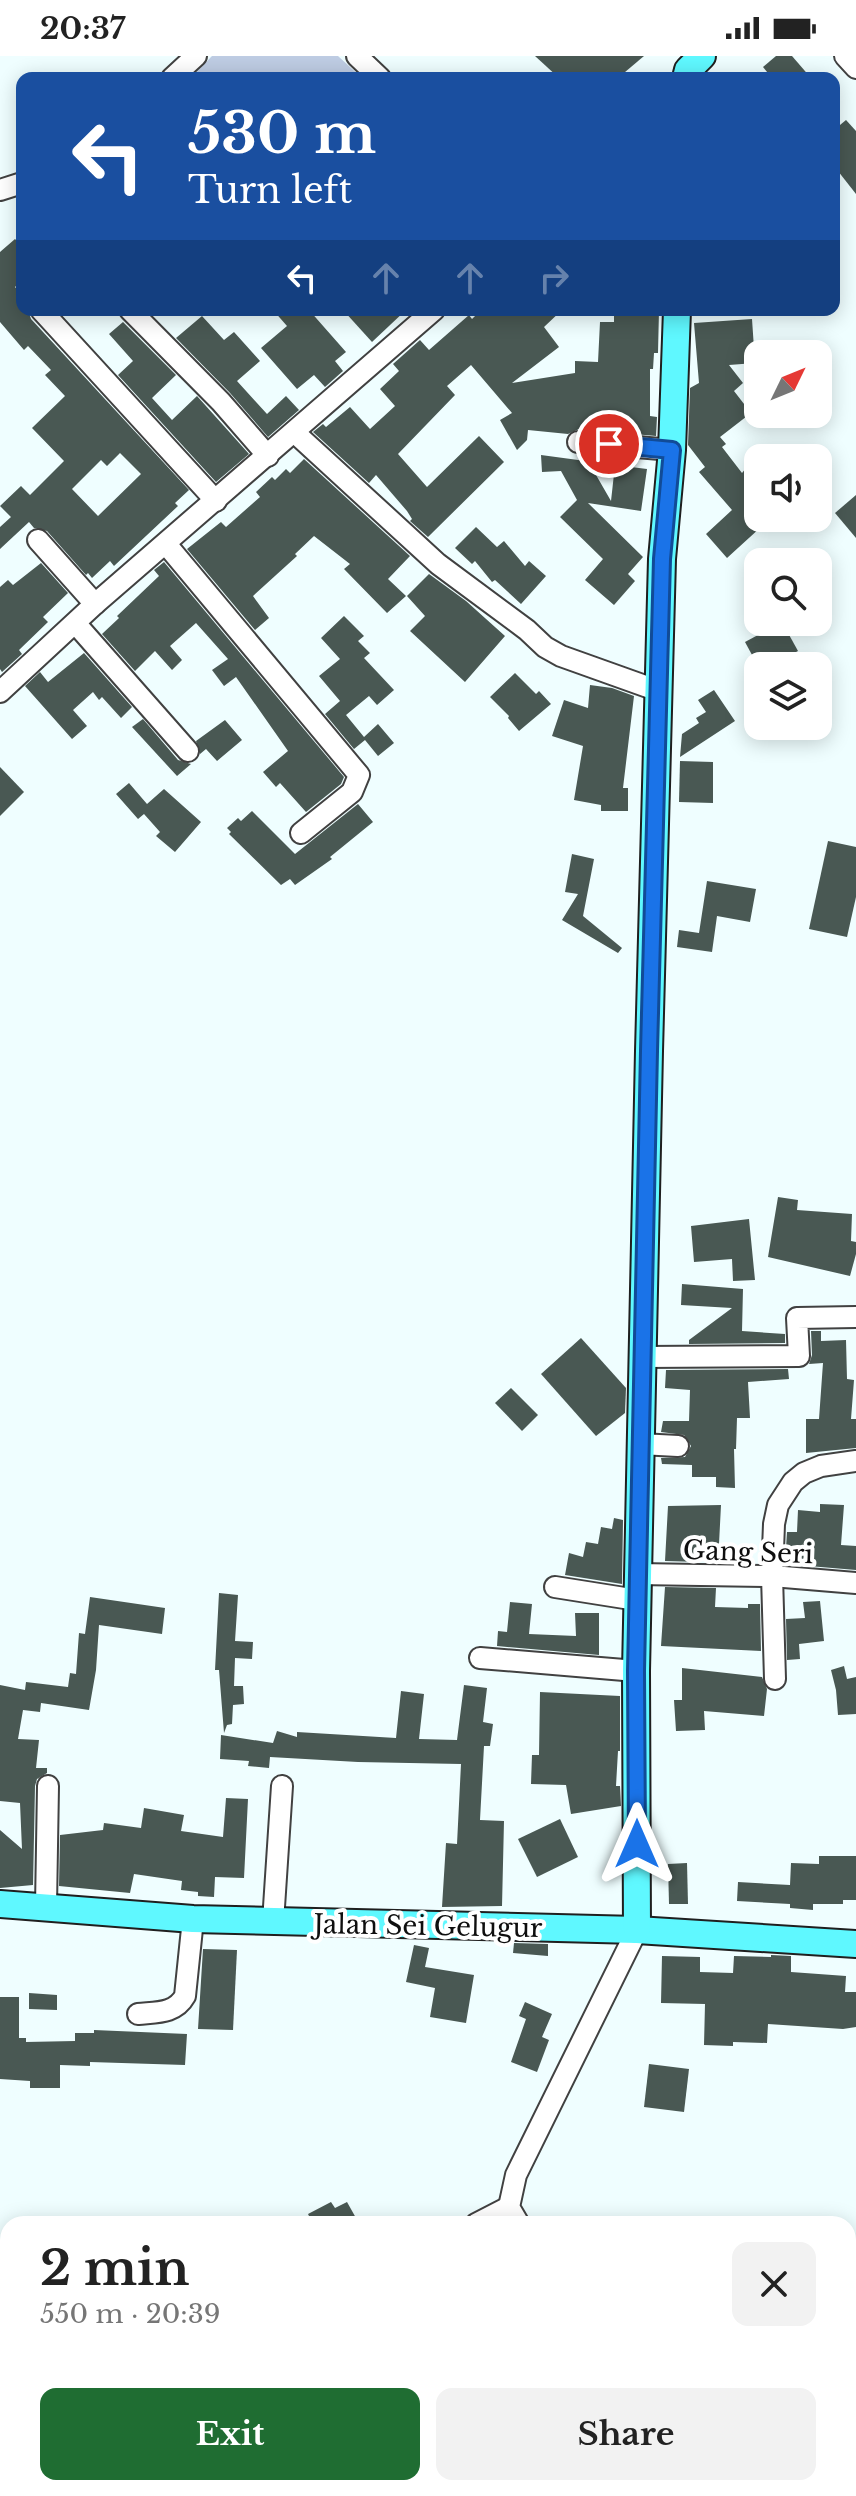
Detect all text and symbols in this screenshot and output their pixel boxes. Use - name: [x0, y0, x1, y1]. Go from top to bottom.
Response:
- text: 20:37: [40, 10, 125, 47]
- text: 530 m: [188, 99, 376, 168]
- icon: left: [56, 104, 160, 208]
- text: Turn left: [188, 168, 352, 213]
- icon: left: [280, 256, 324, 300]
- icon: ahead: [364, 256, 408, 300]
- icon: ahead: [448, 256, 492, 300]
- icon: right: [532, 256, 576, 300]
- north arrow: [744, 340, 832, 428]
- map controls: [744, 340, 832, 740]
- pin: [575, 410, 643, 478]
- icon: arrive: [587, 422, 631, 466]
- button: sound: [744, 444, 832, 532]
- button: search: [744, 548, 832, 636]
- button: layers: [744, 652, 832, 740]
- street label: Gang Seri: [682, 1534, 814, 1570]
- position arrow: [595, 1802, 679, 1886]
- street label: Jalan Sei Gelugur: [310, 1908, 543, 1944]
- text: 2 min: [40, 2238, 189, 2298]
- button: close: [732, 2242, 816, 2326]
- text: 550 m · 20:39: [40, 2298, 221, 2330]
- button: Exit: [40, 2388, 420, 2480]
- button: Share: [436, 2388, 816, 2480]

